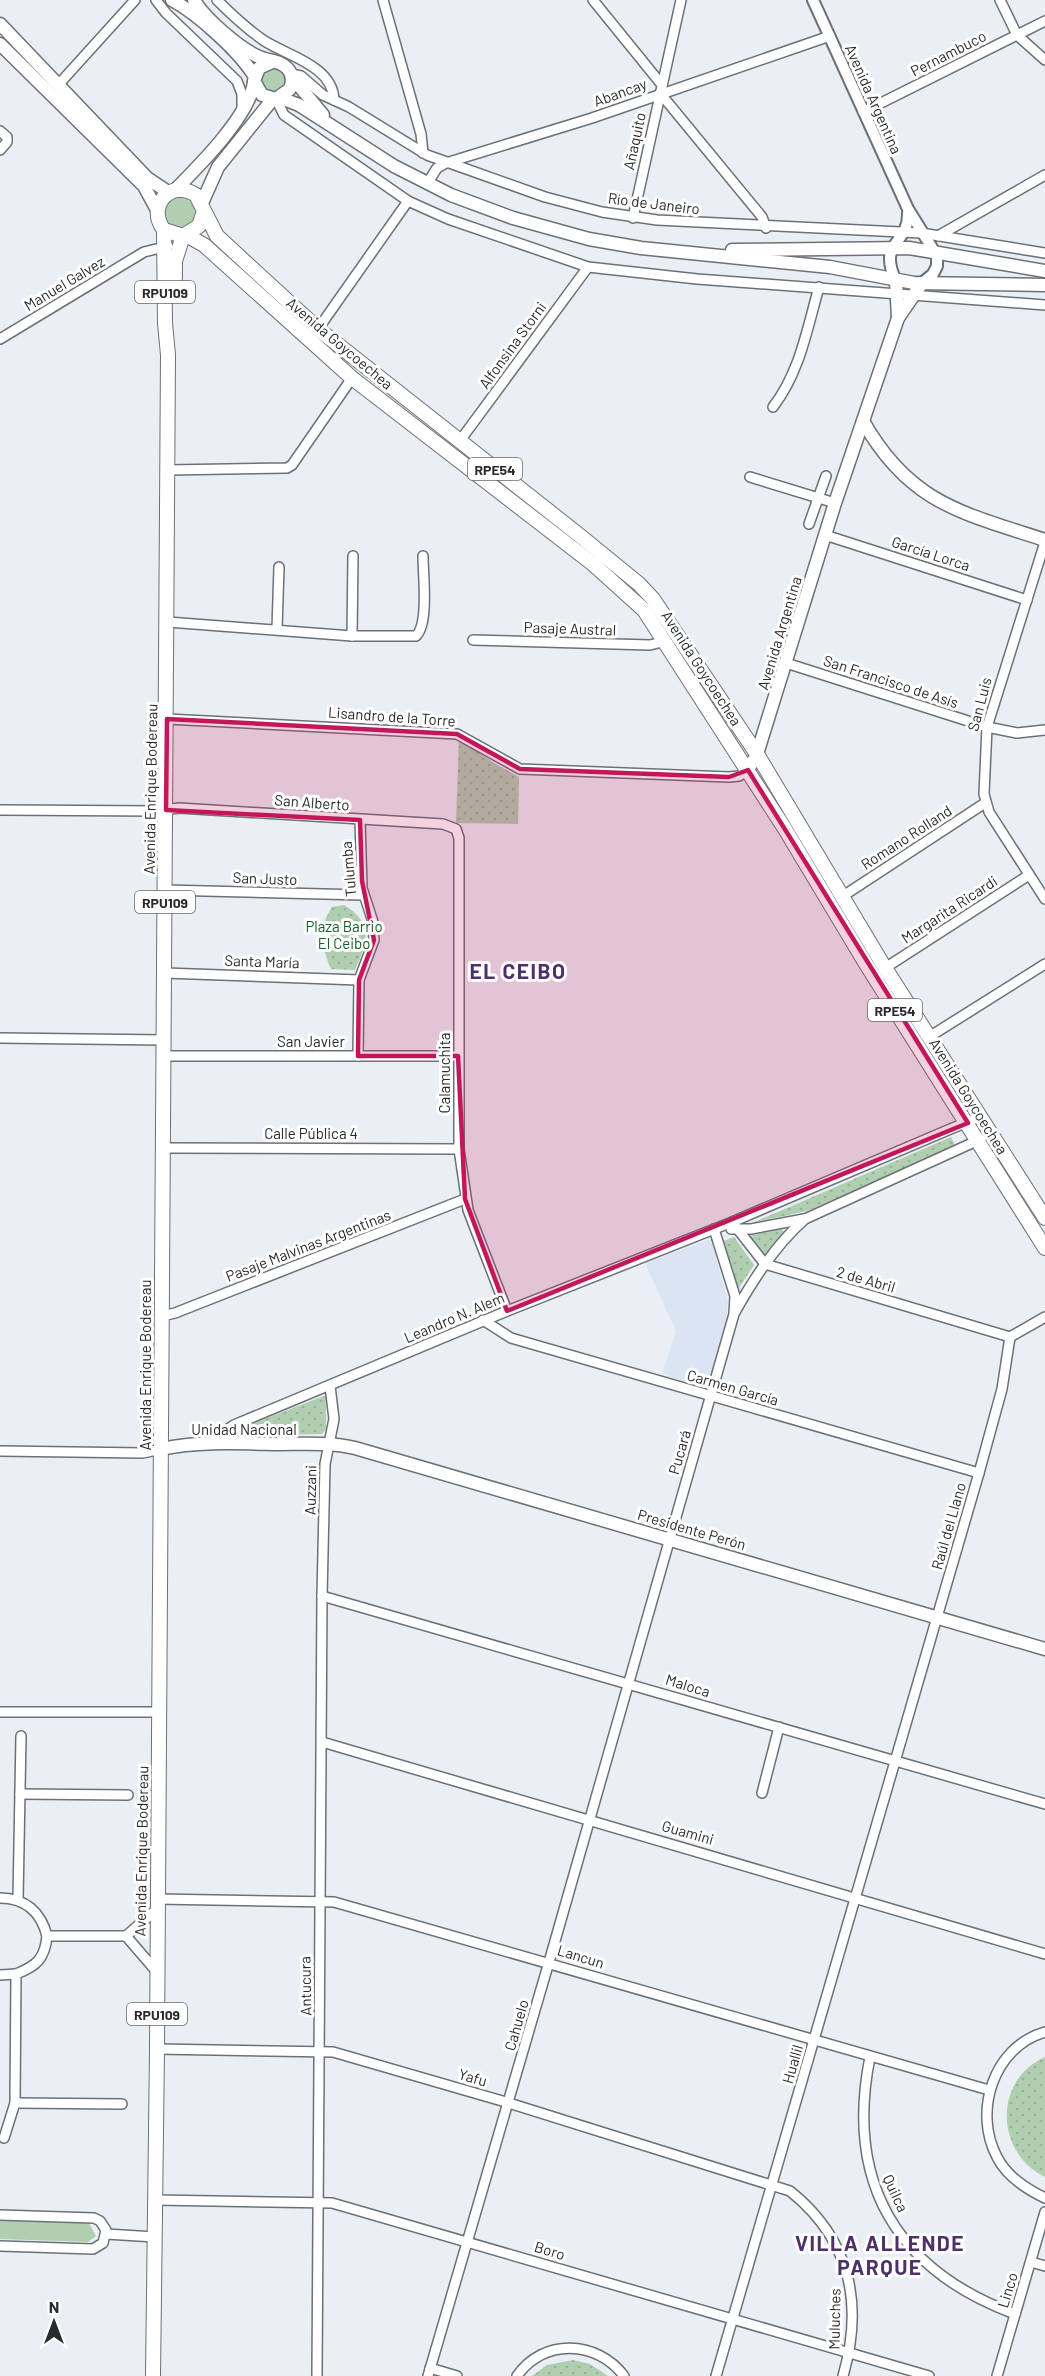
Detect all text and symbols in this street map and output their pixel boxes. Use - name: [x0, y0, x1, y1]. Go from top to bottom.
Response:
- street label: Pernambuco: [907, 26, 989, 80]
- street label: Avenida Argentina: [842, 42, 906, 156]
- street label: Abancay: [591, 74, 649, 110]
- street label: Añaquito: [619, 111, 649, 171]
- street label: Río de Janeiro: [607, 188, 701, 218]
- street label: Manuel Galvez: [20, 252, 108, 314]
- road number: RPU109: [135, 281, 195, 303]
- street label: Avenida Goycoechea: [283, 293, 397, 393]
- street label: Alfonsina Storni: [475, 298, 549, 392]
- road number: RPE54: [468, 458, 522, 480]
- street label: García Lorca: [890, 532, 972, 574]
- street label: Avenida Argentina: [753, 574, 805, 692]
- street label: Avenida Goycoechea: [658, 607, 746, 729]
- street label: Pasaje Austral: [524, 617, 616, 639]
- street label: San Francisco de Asís: [821, 651, 961, 711]
- street label: San Luis: [963, 675, 995, 733]
- street label: Avenida Enrique Bodereau: [140, 703, 160, 875]
- street label: Lisandro de la Torre: [328, 703, 456, 729]
- street label: San Alberto: [274, 790, 350, 814]
- street label: Romano Rolland: [857, 801, 955, 873]
- street label: Tulumba: [337, 840, 359, 898]
- street label: San Justo: [232, 868, 298, 888]
- street label: Margarita Ricardi: [898, 871, 1000, 947]
- road number: RPU109: [135, 891, 195, 913]
- park label: Plaza Barrio El Ceibo: [305, 917, 383, 952]
- street label: Santa María: [224, 951, 300, 971]
- district label: EL CEIBO: [469, 958, 567, 983]
- road number: RPE54: [868, 999, 922, 1021]
- street label: San Javier: [277, 1032, 346, 1050]
- street label: Calamuchita: [435, 1032, 453, 1114]
- street label: Avenida Goycoechea: [926, 1035, 1012, 1157]
- street label: Calle Pública 4: [264, 1124, 358, 1142]
- street label: Pasaje Malvinas Argentinas: [223, 1205, 393, 1285]
- street label: 2 de Abril: [835, 1262, 897, 1296]
- street label: Avenida Enrique Bodereau: [136, 1280, 154, 1450]
- street label: Leandro N. Alem: [401, 1288, 507, 1346]
- street label: Carmen García: [685, 1365, 781, 1409]
- street label: Unidad Nacional: [191, 1420, 297, 1438]
- street label: Pucará: [664, 1428, 694, 1476]
- street label: Auzzani: [301, 1465, 319, 1515]
- street label: Raúl del Llano: [927, 1480, 969, 1572]
- street label: Presidente Perón: [636, 1505, 748, 1553]
- street label: Maloca: [664, 1670, 712, 1700]
- street label: Avenida Enrique Bodereau: [131, 1765, 151, 1937]
- street label: Guamini: [660, 1816, 716, 1848]
- street label: Lancun: [555, 1940, 607, 1972]
- street label: Antucura: [295, 1956, 315, 2016]
- street label: Cahuelo: [500, 1997, 532, 2053]
- road number: RPU109: [127, 2003, 187, 2025]
- street label: Huallil: [778, 2042, 806, 2086]
- street label: Yafu: [457, 2064, 489, 2090]
- street label: Quilca: [880, 2171, 912, 2215]
- district label: VILLA ALLENDE PARQUE: [795, 2230, 965, 2279]
- street label: Boro: [532, 2237, 568, 2263]
- street label: Linco: [993, 2270, 1021, 2310]
- street label: Muluches: [824, 2288, 844, 2350]
- north arrow: [24, 2292, 84, 2352]
- text: N: [49, 2297, 59, 2316]

